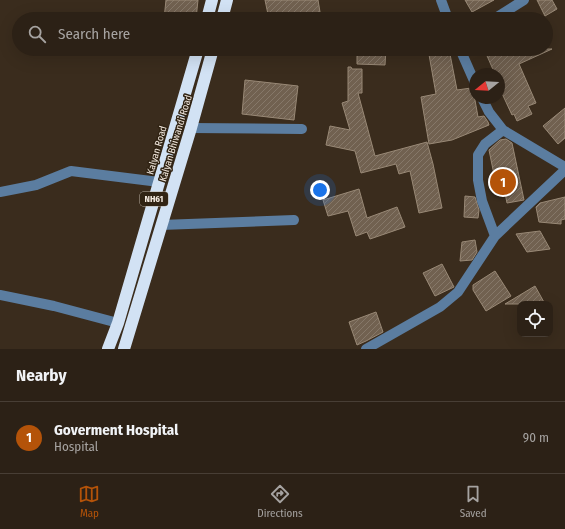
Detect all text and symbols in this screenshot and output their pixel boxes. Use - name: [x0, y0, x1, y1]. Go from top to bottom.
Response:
- search box: [12, 12, 553, 56]
- icon: search: [26, 23, 48, 45]
- text: Search here: [58, 25, 130, 43]
- north arrow: [469, 68, 505, 104]
- street label: Kalyan Bhiwandi Road: [157, 93, 195, 183]
- street label: Kalyan Road: [144, 125, 170, 176]
- pin: 1: [490, 167, 516, 197]
- your location: [310, 180, 330, 200]
- road number: NH61: [140, 192, 168, 206]
- map controls: [517, 301, 553, 337]
- button: locate: [517, 301, 553, 337]
- text: Nearby: [16, 365, 67, 386]
- text: Goverment Hospital: [54, 421, 178, 439]
- text: 1: [26, 430, 32, 445]
- text: 90 m: [523, 430, 549, 445]
- text: Hospital: [54, 439, 98, 454]
- tab: Map: [78, 483, 100, 520]
- tab: Directions: [257, 483, 303, 520]
- tab: Saved: [460, 483, 487, 520]

